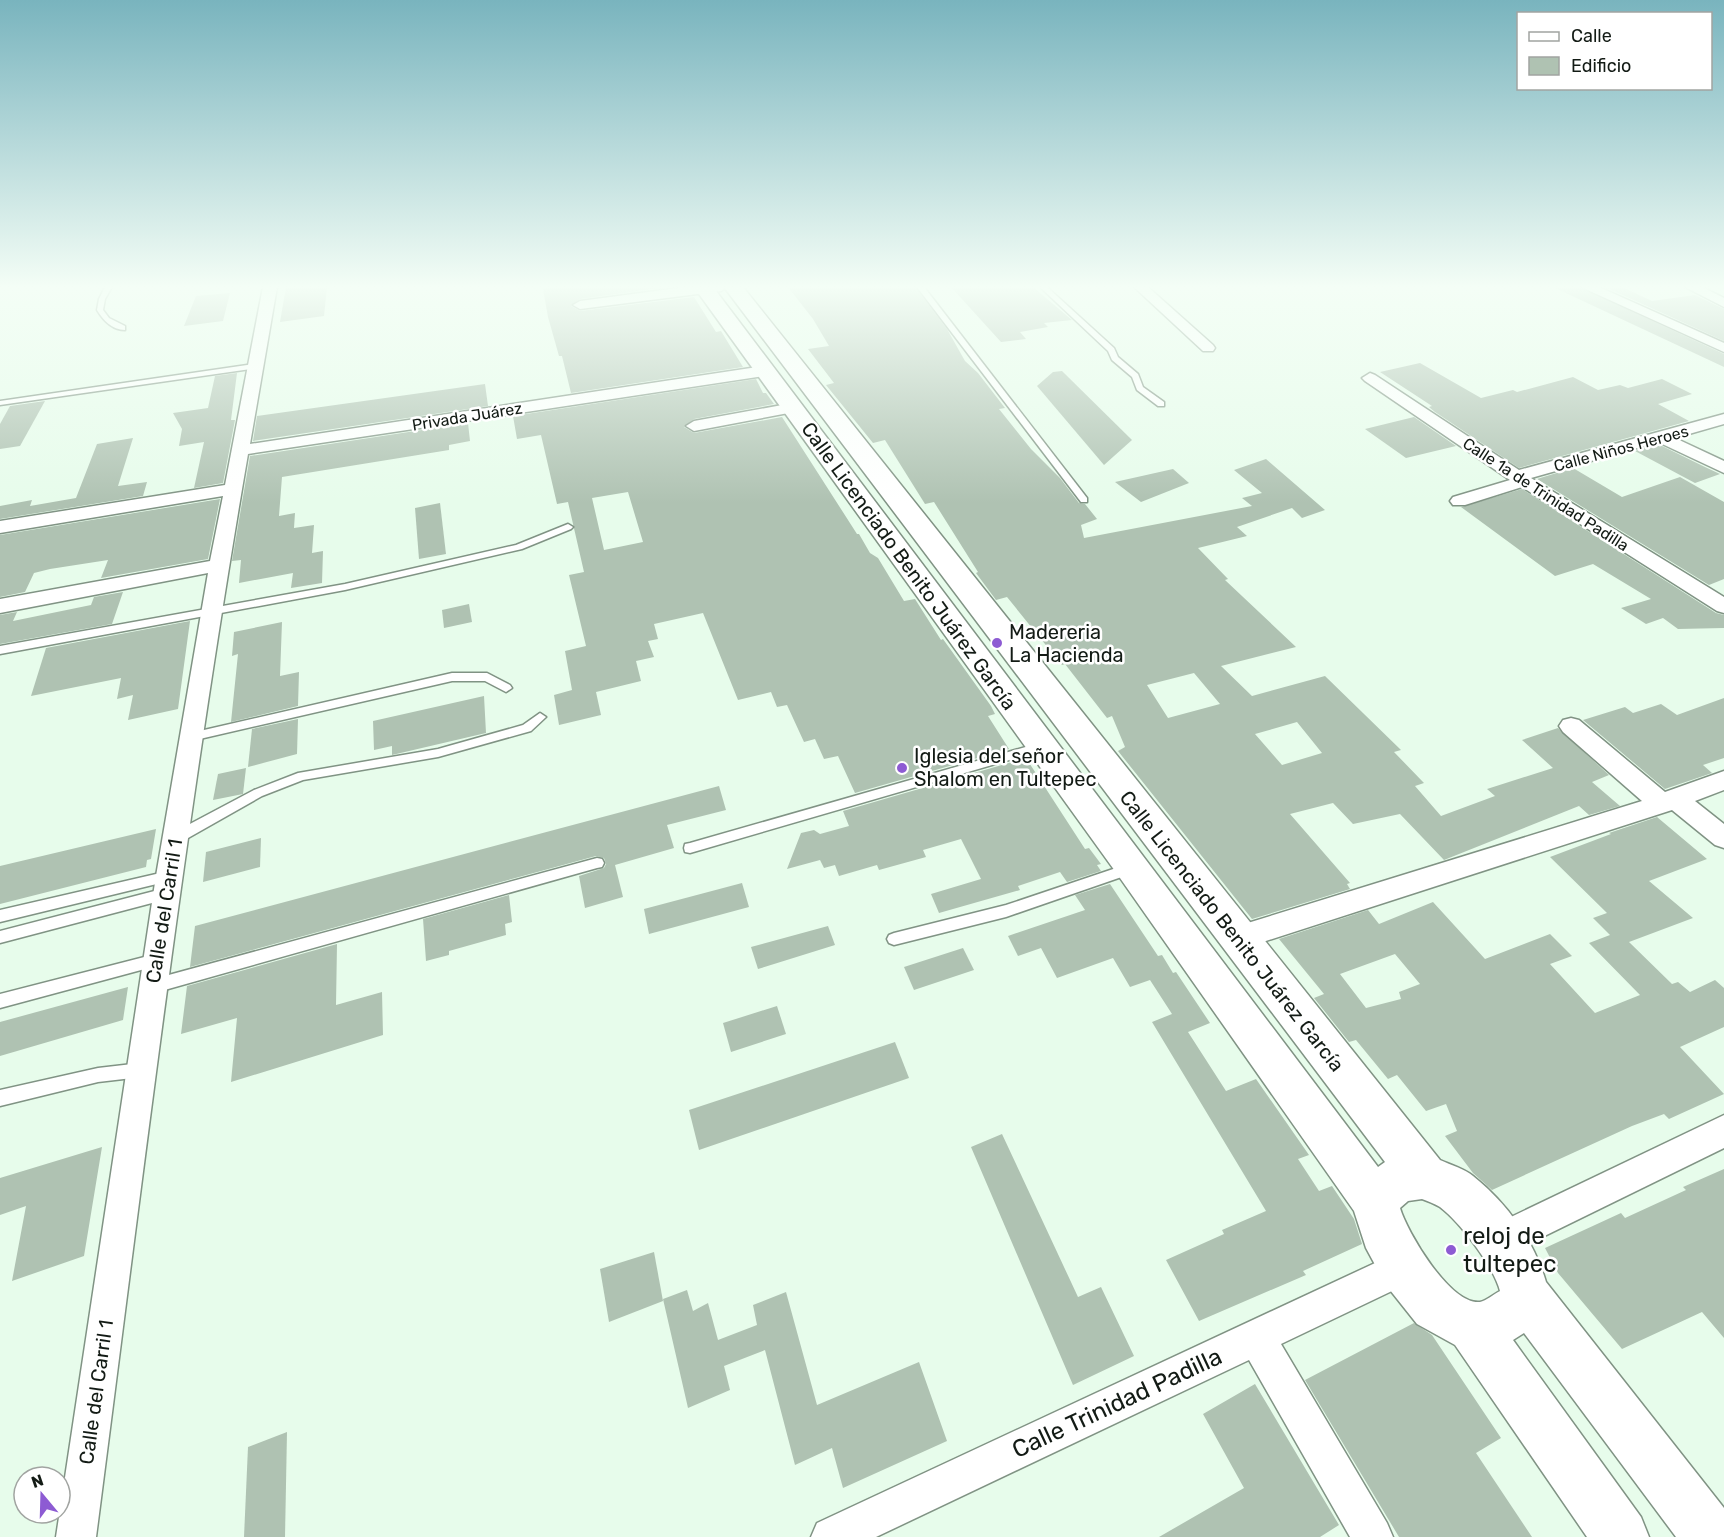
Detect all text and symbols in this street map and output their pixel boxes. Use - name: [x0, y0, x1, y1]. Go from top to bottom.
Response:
- legend: [1517, 12, 1712, 90]
- text: Calle: [1571, 25, 1612, 47]
- text: Edificio: [1571, 55, 1631, 77]
- street label: Privada Juárez: [411, 398, 524, 435]
- street label: Calle Licenciado Benito Juárez García: [796, 417, 1022, 715]
- street label: Calle Niños Heroes: [1552, 421, 1691, 476]
- street label: Calle 1a de Trinidad Padilla: [1459, 434, 1632, 555]
- place label: Madereria La Hacienda: [1009, 620, 1124, 667]
- marker: Madereria La Hacienda: [990, 636, 1004, 650]
- place label: Iglesia del señor Shalom en Tultepec: [914, 744, 1096, 791]
- marker: Iglesia del señor Shalom en Tultepec: [895, 761, 909, 775]
- street label: Calle Licenciado Benito Juárez García: [1115, 786, 1349, 1076]
- street label: Calle del Carril 1: [141, 837, 187, 985]
- place label: reloj de tultepec: [1463, 1222, 1556, 1278]
- marker: reloj de tultepec: [1444, 1243, 1458, 1257]
- street label: Calle del Carril 1: [74, 1318, 118, 1466]
- street label: Calle Trinidad Padilla: [1008, 1342, 1226, 1464]
- north arrow: [12, 1465, 72, 1525]
- text: N: [29, 1470, 46, 1492]

